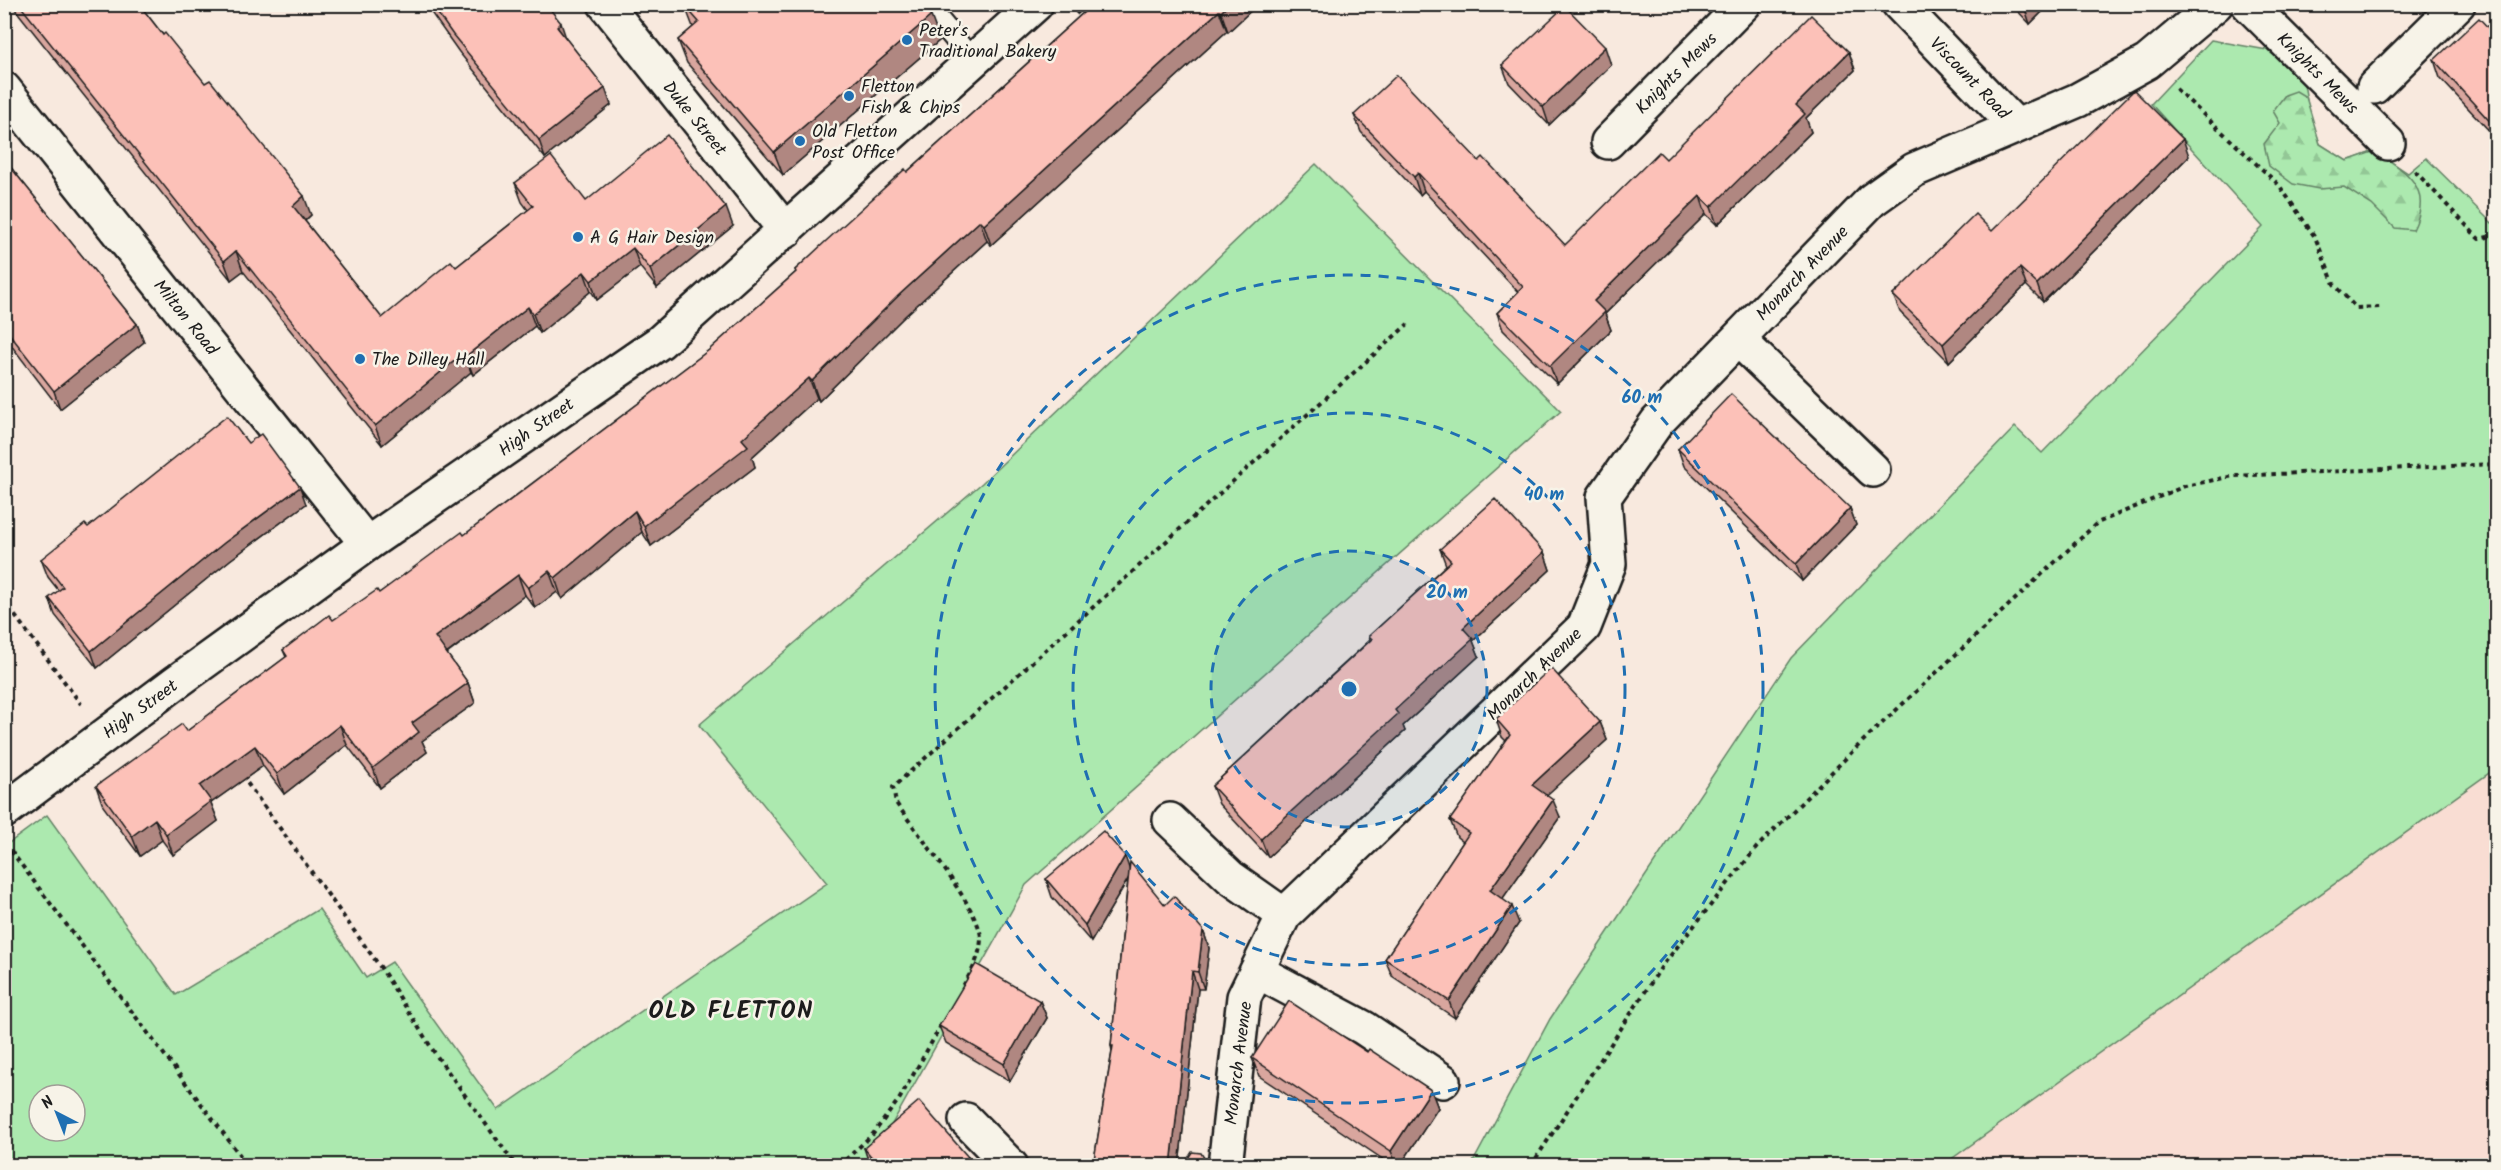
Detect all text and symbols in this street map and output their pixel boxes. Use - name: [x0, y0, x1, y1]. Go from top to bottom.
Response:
- place label: Peter's Traditional Bakery: [919, 17, 1057, 67]
- street label: Knights Mews: [1629, 26, 1725, 122]
- street label: Knights Mews: [2269, 26, 2365, 122]
- street label: Viscount Road: [1922, 31, 2017, 128]
- marker: Peter's Traditional Bakery: [900, 33, 914, 47]
- place label: Fletton Fish & Chips: [861, 73, 960, 123]
- street label: Duke Street: [654, 75, 734, 164]
- marker: Fletton Fish & Chips: [842, 89, 856, 103]
- place label: Old Fletton Post Office: [812, 118, 897, 168]
- marker: Old Fletton Post Office: [793, 134, 807, 148]
- street label: Monarch Avenue: [1750, 219, 1857, 329]
- place label: A G Hair Design: [590, 224, 714, 253]
- marker: A G Hair Design: [571, 230, 585, 244]
- street label: Milton Road: [145, 273, 225, 363]
- place label: The Dilley Hall: [372, 346, 485, 375]
- marker: The Dilley Hall: [353, 352, 367, 366]
- text: 60 m: [1622, 384, 1663, 413]
- street label: High Street: [493, 391, 582, 465]
- text: 40 m: [1524, 481, 1565, 510]
- text: 20 m: [1426, 579, 1468, 608]
- street label: Monarch Avenue: [1480, 622, 1590, 729]
- street label: High Street: [97, 672, 186, 748]
- centre of rings: [1339, 679, 1359, 699]
- district label: OLD FLETTON: [648, 992, 814, 1031]
- street label: Monarch Avenue: [1218, 1000, 1261, 1127]
- north arrow: [27, 1083, 87, 1143]
- text: N: [36, 1090, 60, 1116]

